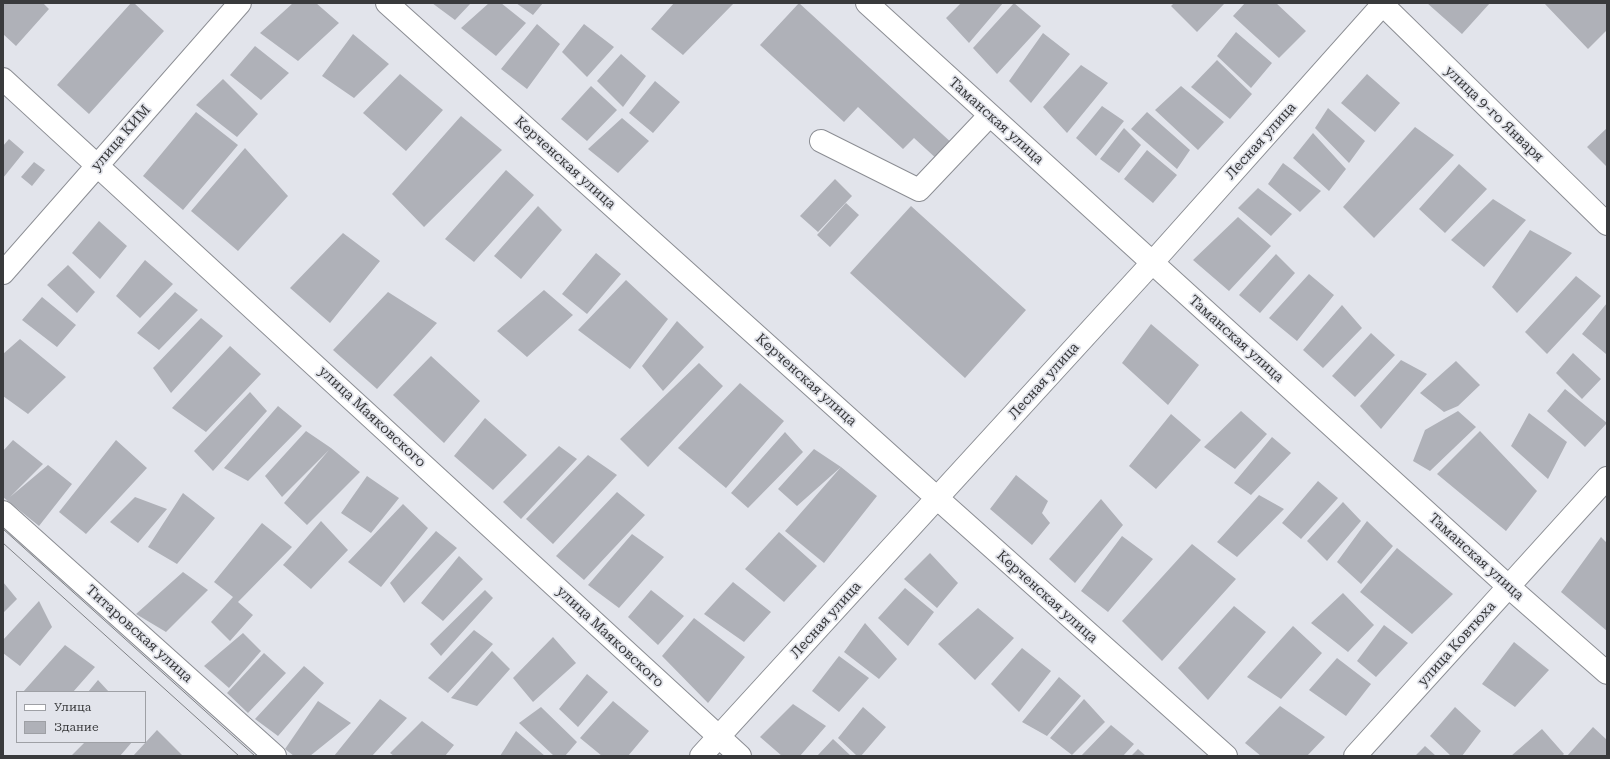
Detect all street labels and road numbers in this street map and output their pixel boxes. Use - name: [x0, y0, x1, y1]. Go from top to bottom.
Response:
- street label: улица 9-го Января: [1441, 63, 1547, 165]
- street label: Таманская улица: [945, 74, 1047, 168]
- street label: Лесная улица: [1222, 99, 1300, 183]
- street label: улица КИМ: [88, 102, 154, 174]
- street label: Керченская улица: [511, 113, 619, 213]
- street label: Таманская улица: [1185, 292, 1287, 386]
- street label: Керченская улица: [752, 330, 860, 430]
- street label: Лесная улица: [1005, 339, 1083, 423]
- street label: улица Маяковского: [315, 363, 429, 471]
- street label: Таманская улица: [1425, 510, 1527, 604]
- street label: Керченская улица: [993, 547, 1101, 647]
- street label: Лесная улица: [787, 578, 865, 662]
- street label: Титаровская улица: [82, 582, 196, 686]
- street label: улица Маяковского: [553, 583, 667, 691]
- street label: улица Ковтюха: [1415, 598, 1499, 690]

